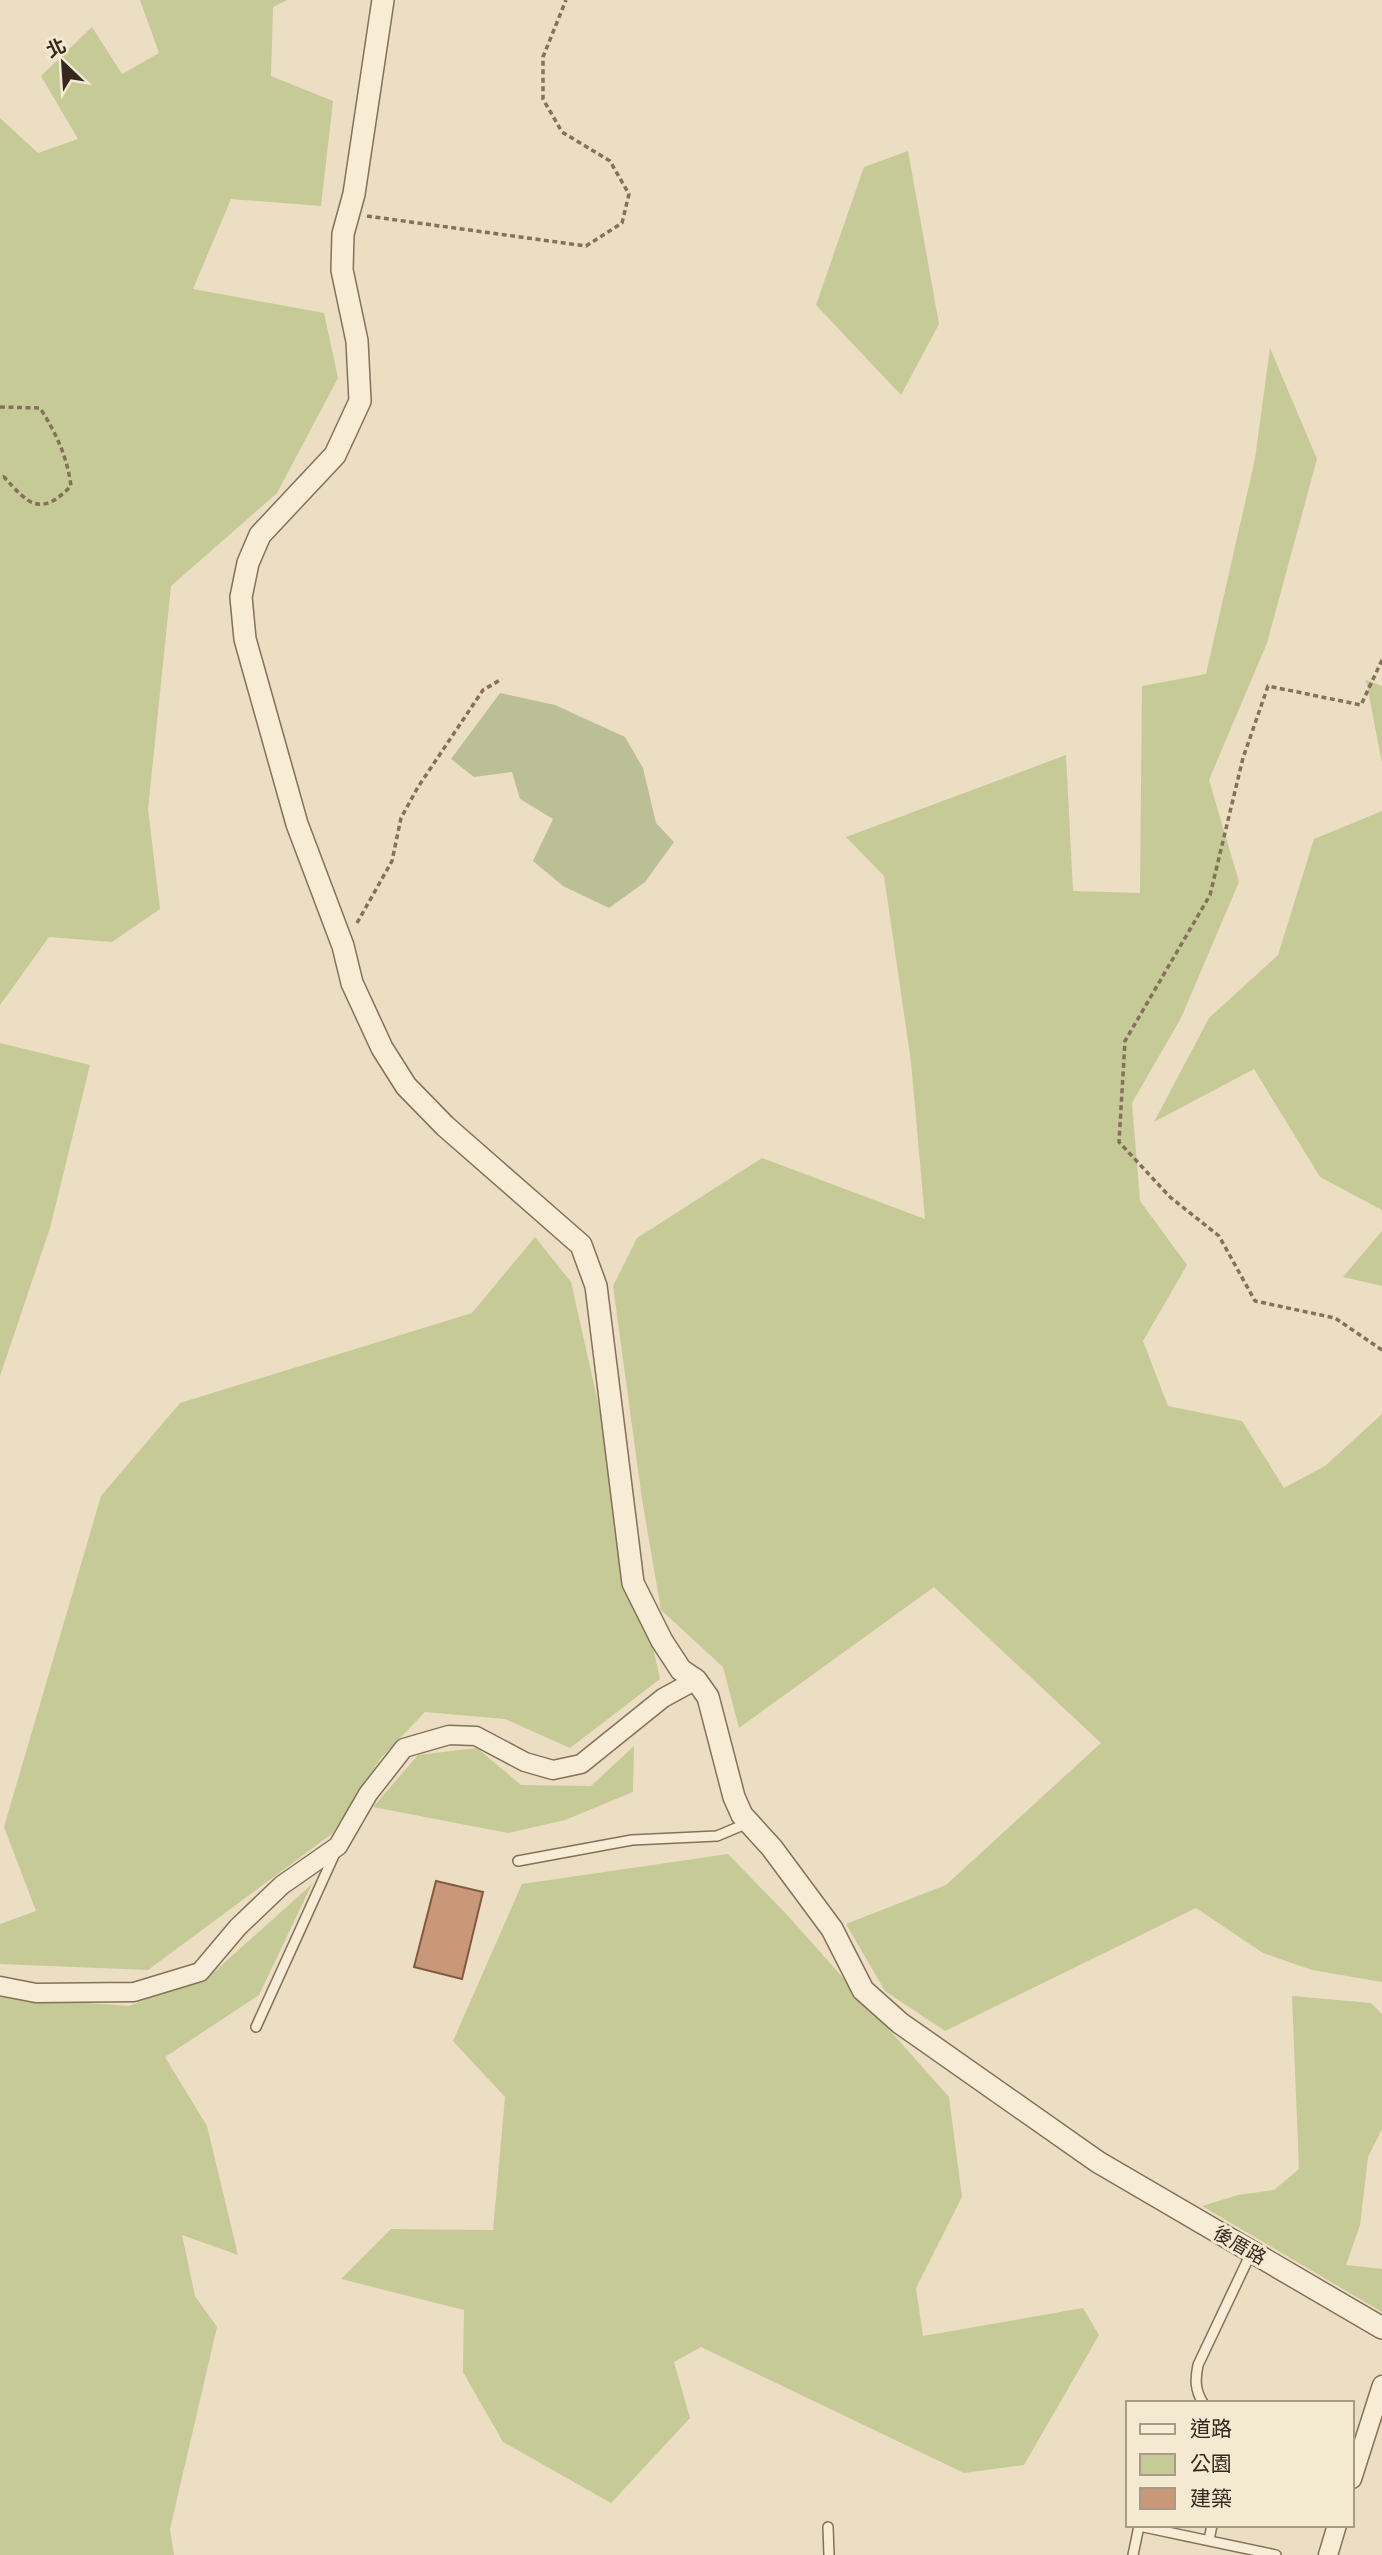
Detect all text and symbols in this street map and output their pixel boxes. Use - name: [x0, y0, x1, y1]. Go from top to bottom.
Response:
- north arrow: [28, 28, 98, 98]
- text: 北: [42, 32, 70, 63]
- street label: 後厝路: [1209, 2219, 1271, 2271]
- legend: [1126, 2401, 1354, 2527]
- text: 道路: [1190, 2414, 1232, 2442]
- text: 公園: [1190, 2449, 1232, 2477]
- text: 建築: [1190, 2484, 1232, 2512]

